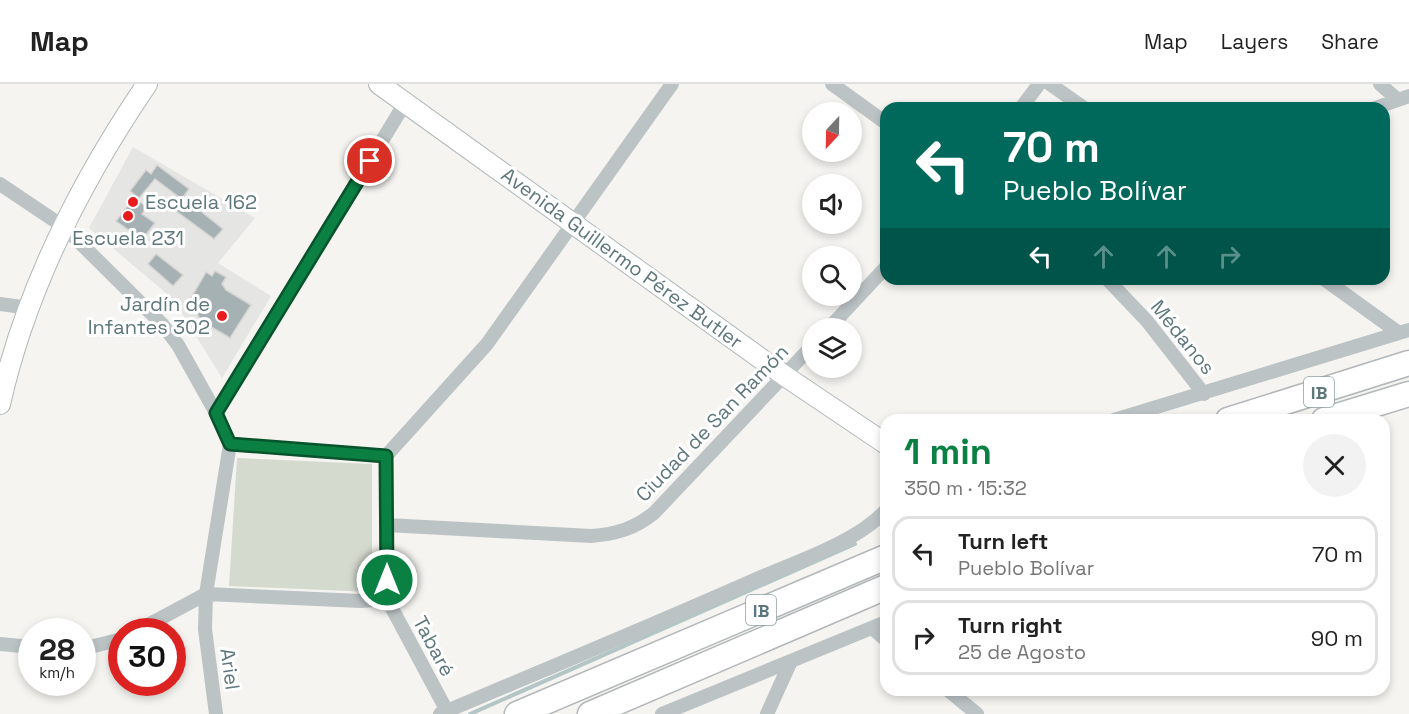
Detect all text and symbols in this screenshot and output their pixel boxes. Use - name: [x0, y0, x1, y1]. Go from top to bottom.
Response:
- text: Map: [30, 23, 89, 59]
- text: Map: [1144, 28, 1188, 55]
- text: Layers: [1221, 28, 1288, 55]
- text: Share: [1321, 28, 1379, 55]
- north arrow: [802, 102, 862, 162]
- map controls: [802, 102, 862, 378]
- text: 70 m: [1003, 121, 1100, 174]
- icon: left: [904, 126, 982, 204]
- pin: [344, 135, 395, 186]
- icon: arrive: [353, 144, 386, 177]
- street label: Avenida Guillermo Pérez Butler: [496, 162, 748, 354]
- text: Pueblo Bolívar: [1003, 173, 1187, 208]
- button: sound: [802, 174, 862, 234]
- place label: Escuela 162: [145, 189, 257, 215]
- marker: Escuela 162: [126, 195, 140, 209]
- marker: Escuela 231: [121, 209, 135, 223]
- place label: Escuela 231: [72, 225, 184, 251]
- icon: left: [1024, 240, 1057, 273]
- icon: ahead: [1087, 240, 1120, 273]
- icon: ahead: [1150, 240, 1183, 273]
- icon: right: [1213, 240, 1246, 273]
- button: search: [802, 246, 862, 306]
- place label: Jardín de Infantes 302: [88, 291, 210, 340]
- street label: Médanos: [1145, 294, 1221, 380]
- marker: Jardín de Infantes 302: [215, 309, 229, 323]
- button: layers: [802, 318, 862, 378]
- street label: Ciudad de San Ramón: [630, 339, 794, 507]
- road number: IB: [1304, 377, 1334, 407]
- text: 1 min: [904, 429, 992, 475]
- button: close: [1303, 434, 1366, 497]
- text: 350 m · 15:32: [904, 475, 1027, 501]
- text: Turn left: [958, 527, 1048, 555]
- icon: left: [907, 537, 940, 570]
- text: 70 m: [1312, 540, 1363, 568]
- position arrow: [355, 548, 419, 612]
- text: Pueblo Bolívar: [958, 555, 1094, 581]
- road number: IB: [746, 595, 776, 625]
- street label: Tabaré: [407, 611, 461, 681]
- text: Turn right: [958, 611, 1063, 639]
- speed limit sign: 30: [108, 618, 186, 696]
- icon: right: [907, 621, 940, 654]
- text: 90 m: [1311, 624, 1363, 652]
- text: 28: [39, 630, 75, 669]
- text: 25 de Agosto: [958, 639, 1086, 665]
- street label: Ariel: [214, 647, 246, 691]
- text: km/h: [39, 663, 75, 682]

